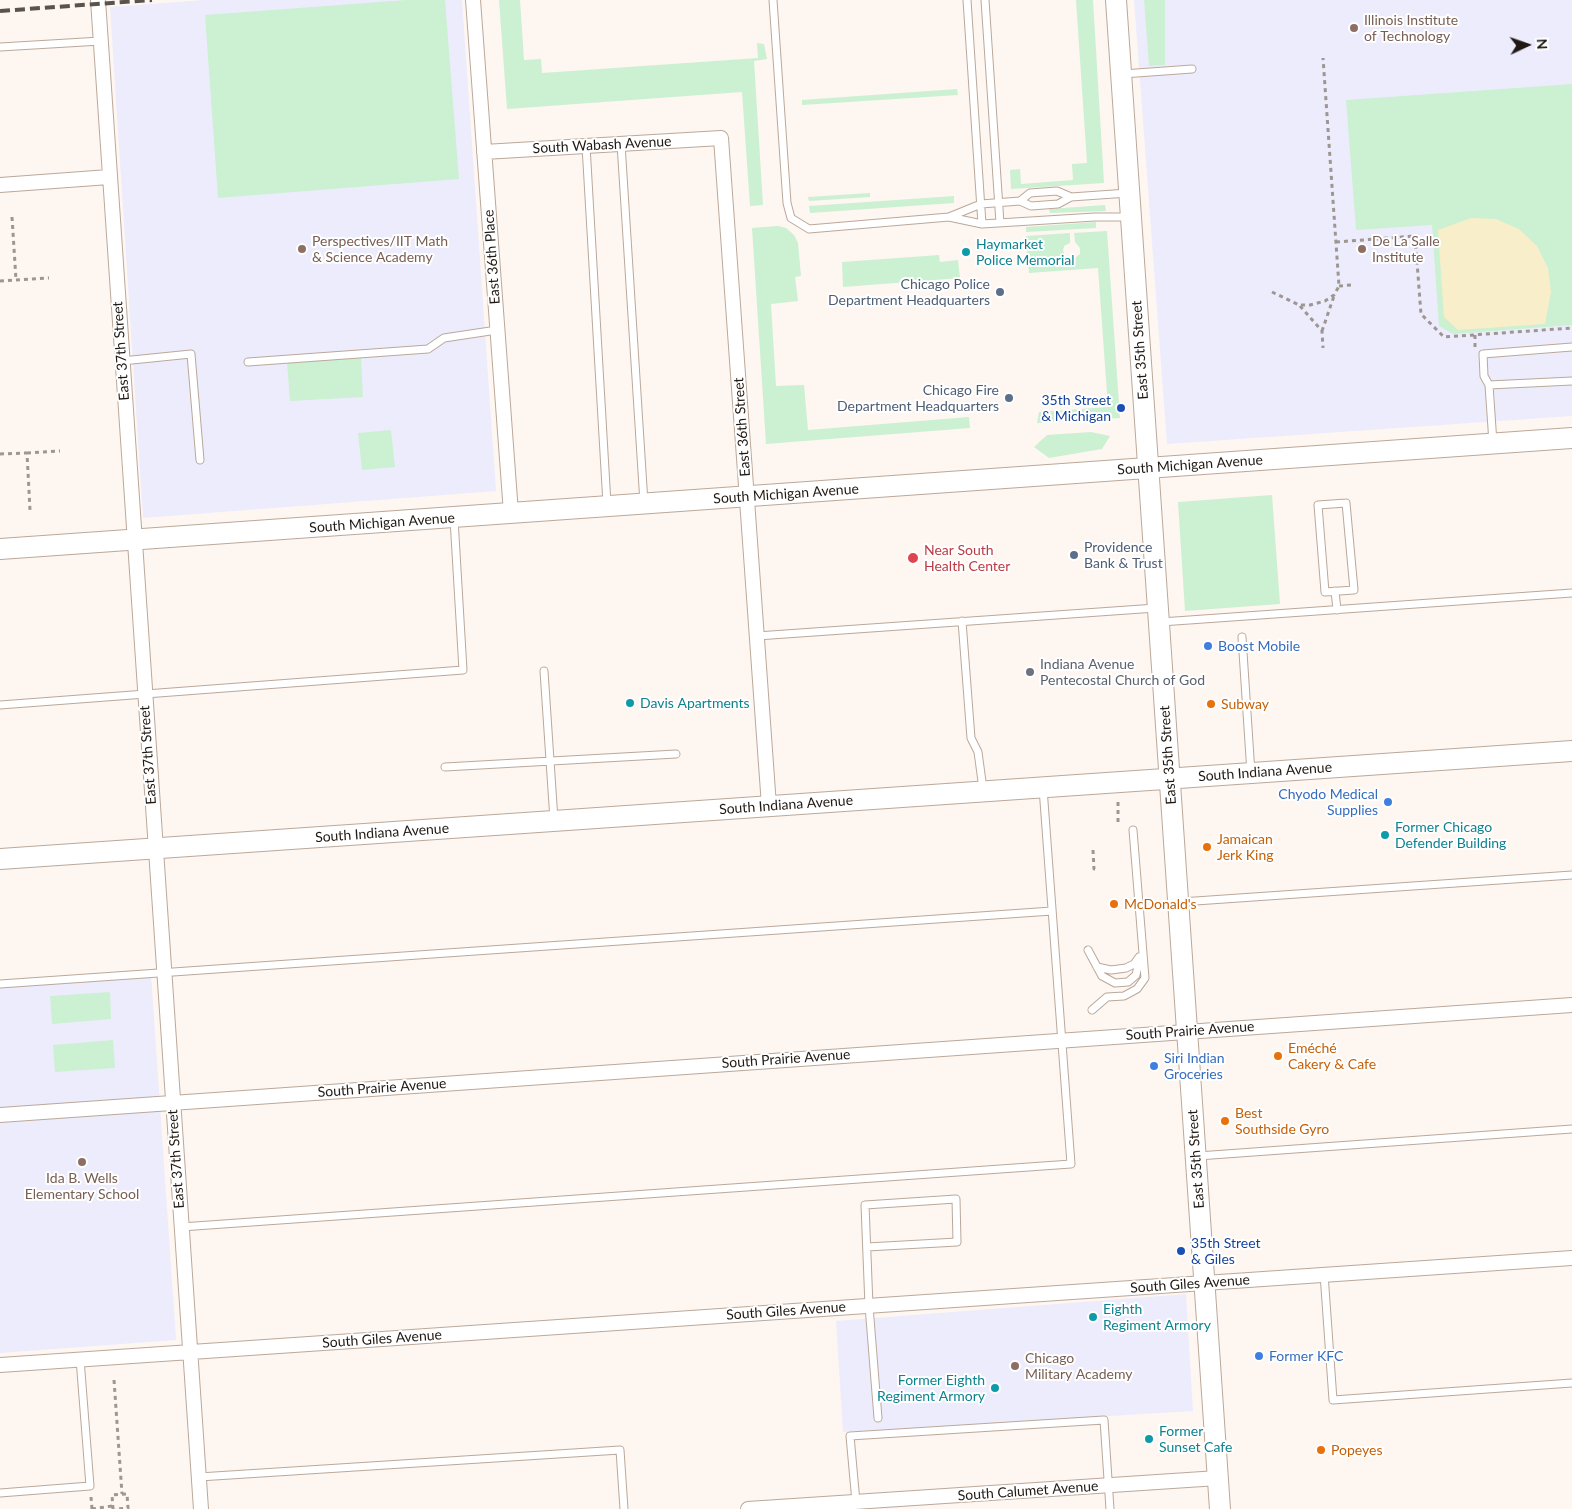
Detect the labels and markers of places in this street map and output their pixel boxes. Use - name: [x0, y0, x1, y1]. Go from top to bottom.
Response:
- place label: Illinois Institute of Technology: [1364, 12, 1458, 44]
- marker: Illinois Institute of Technology: [1348, 22, 1360, 34]
- place label: Perspectives/IIT Math & Science Academy: [312, 233, 448, 266]
- place label: De La Salle Institute: [1372, 233, 1440, 266]
- place label: Haymarket Police Memorial: [976, 236, 1075, 268]
- marker: Perspectives/IIT Math & Science Academy: [296, 243, 308, 255]
- marker: De La Salle Institute: [1356, 243, 1368, 255]
- marker: Haymarket Police Memorial: [960, 246, 972, 258]
- place label: Chicago Police Department Headquarters: [828, 276, 990, 308]
- marker: Chicago Police Department Headquarters: [994, 286, 1006, 298]
- place label: Chicago Fire Department Headquarters: [837, 382, 999, 414]
- marker: Chicago Fire Department Headquarters: [1003, 392, 1015, 404]
- place label: 35th Street & Michigan: [1041, 392, 1111, 424]
- marker: 35th Street & Michigan: [1115, 402, 1127, 414]
- place label: Providence Bank & Trust: [1084, 539, 1163, 572]
- place label: Near South Health Center: [924, 542, 1010, 574]
- marker: Providence Bank & Trust: [1068, 549, 1080, 561]
- marker: Near South Health Center: [906, 551, 920, 565]
- place label: Boost Mobile: [1218, 638, 1300, 654]
- marker: Boost Mobile: [1202, 640, 1214, 652]
- place label: Indiana Avenue Pentecostal Church of God: [1040, 656, 1205, 689]
- marker: Indiana Avenue Pentecostal Church of God: [1024, 666, 1036, 678]
- place label: Davis Apartments: [640, 695, 750, 711]
- place label: Subway: [1221, 696, 1269, 712]
- marker: Davis Apartments: [624, 697, 636, 709]
- marker: Subway: [1205, 698, 1217, 710]
- place label: Chyodo Medical Supplies: [1278, 786, 1378, 819]
- marker: Chyodo Medical Supplies: [1382, 796, 1394, 808]
- place label: Former Chicago Defender Building: [1395, 819, 1506, 852]
- marker: Former Chicago Defender Building: [1379, 829, 1391, 841]
- place label: Jamaican Jerk King: [1217, 831, 1274, 864]
- marker: Jamaican Jerk King: [1201, 841, 1213, 853]
- place label: McDonald's: [1124, 896, 1197, 912]
- marker: McDonald's: [1108, 898, 1120, 910]
- place label: Eméché Cakery & Cafe: [1288, 1040, 1376, 1072]
- place label: Siri Indian Groceries: [1164, 1050, 1225, 1082]
- marker: Eméché Cakery & Cafe: [1272, 1050, 1284, 1062]
- marker: Siri Indian Groceries: [1148, 1060, 1160, 1072]
- place label: Best Southside Gyro: [1235, 1105, 1329, 1138]
- marker: Best Southside Gyro: [1219, 1115, 1231, 1127]
- marker: Ida B. Wells Elementary School: [76, 1156, 88, 1168]
- place label: Ida B. Wells Elementary School: [25, 1170, 139, 1202]
- place label: 35th Street & Giles: [1191, 1235, 1261, 1268]
- marker: 35th Street & Giles: [1175, 1245, 1187, 1257]
- place label: Eighth Regiment Armory: [1103, 1301, 1211, 1334]
- marker: Eighth Regiment Armory: [1087, 1311, 1099, 1323]
- place label: Former KFC: [1269, 1348, 1343, 1364]
- place label: Chicago Military Academy: [1025, 1350, 1133, 1382]
- marker: Former KFC: [1253, 1350, 1265, 1362]
- marker: Chicago Military Academy: [1009, 1360, 1021, 1372]
- place label: Former Eighth Regiment Armory: [877, 1372, 985, 1404]
- marker: Former Eighth Regiment Armory: [989, 1382, 1001, 1394]
- place label: Former Sunset Cafe: [1159, 1423, 1232, 1455]
- marker: Former Sunset Cafe: [1143, 1433, 1155, 1445]
- place label: Popeyes: [1331, 1442, 1383, 1458]
- marker: Popeyes: [1315, 1444, 1327, 1456]

